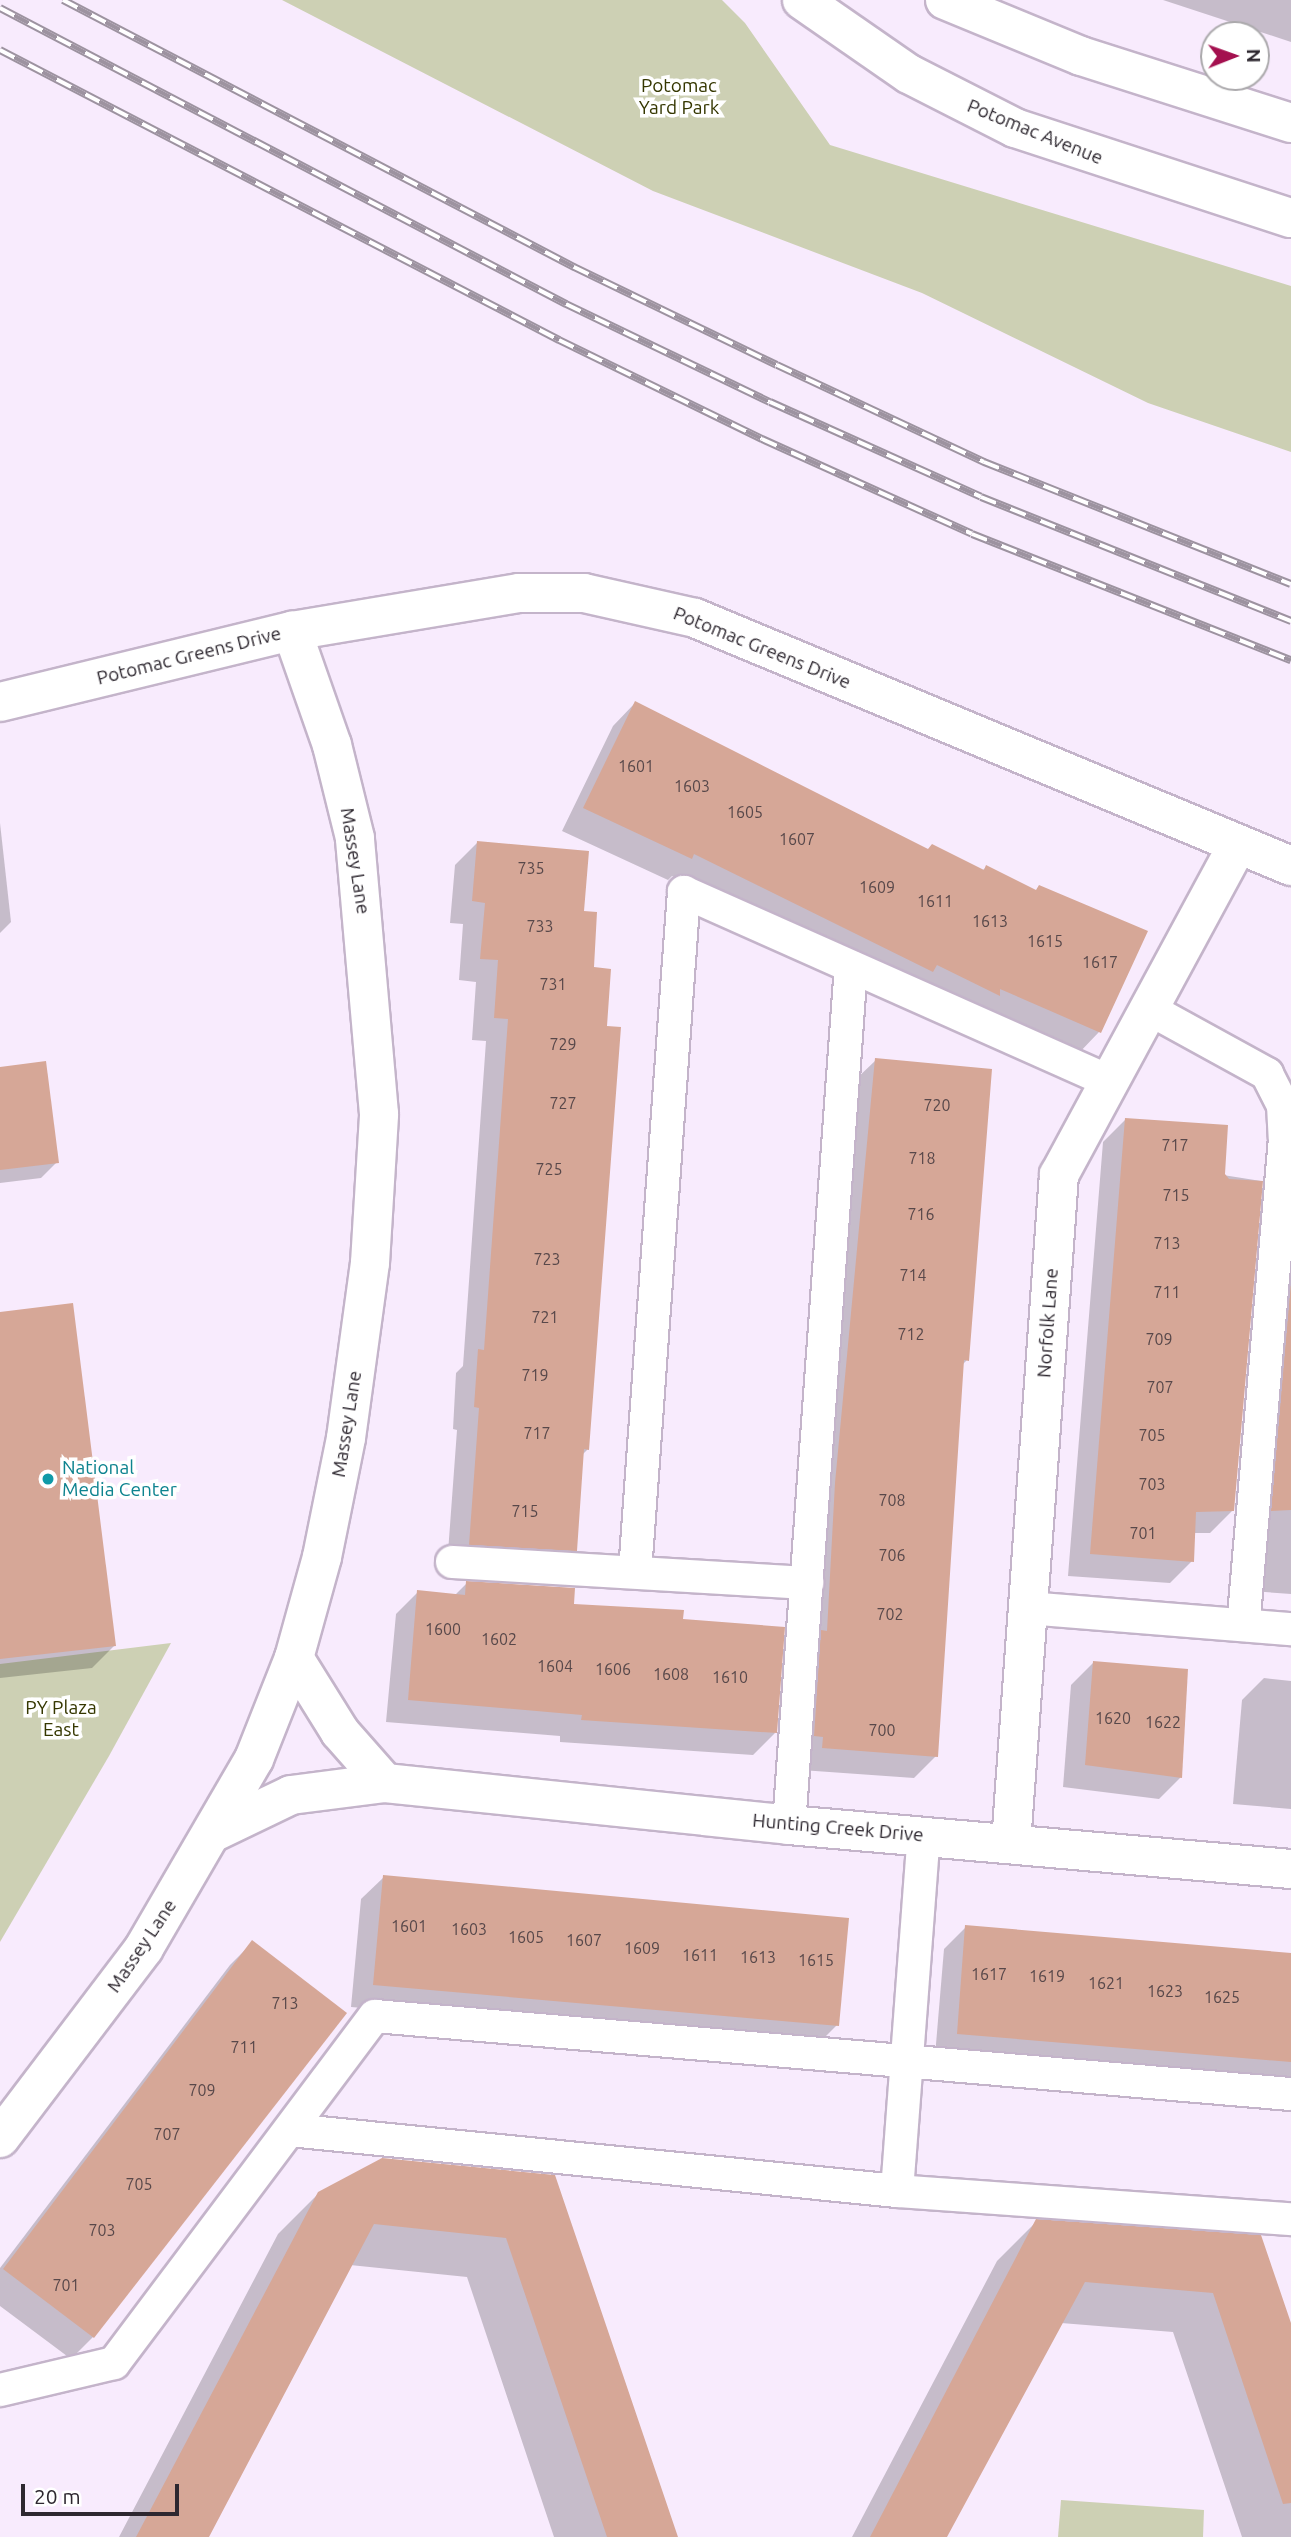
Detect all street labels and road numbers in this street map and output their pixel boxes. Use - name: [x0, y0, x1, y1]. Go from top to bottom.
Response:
- street label: Potomac Avenue: [964, 94, 1106, 170]
- street label: Potomac Greens Drive: [670, 602, 854, 694]
- street label: Potomac Greens Drive: [94, 622, 284, 690]
- street label: Massey Lane: [335, 806, 375, 916]
- street label: Norfolk Lane: [1033, 1267, 1063, 1379]
- street label: Massey Lane: [327, 1369, 367, 1479]
- street label: Hunting Creek Drive: [751, 1809, 925, 1847]
- street label: Massey Lane: [102, 1895, 182, 1997]

